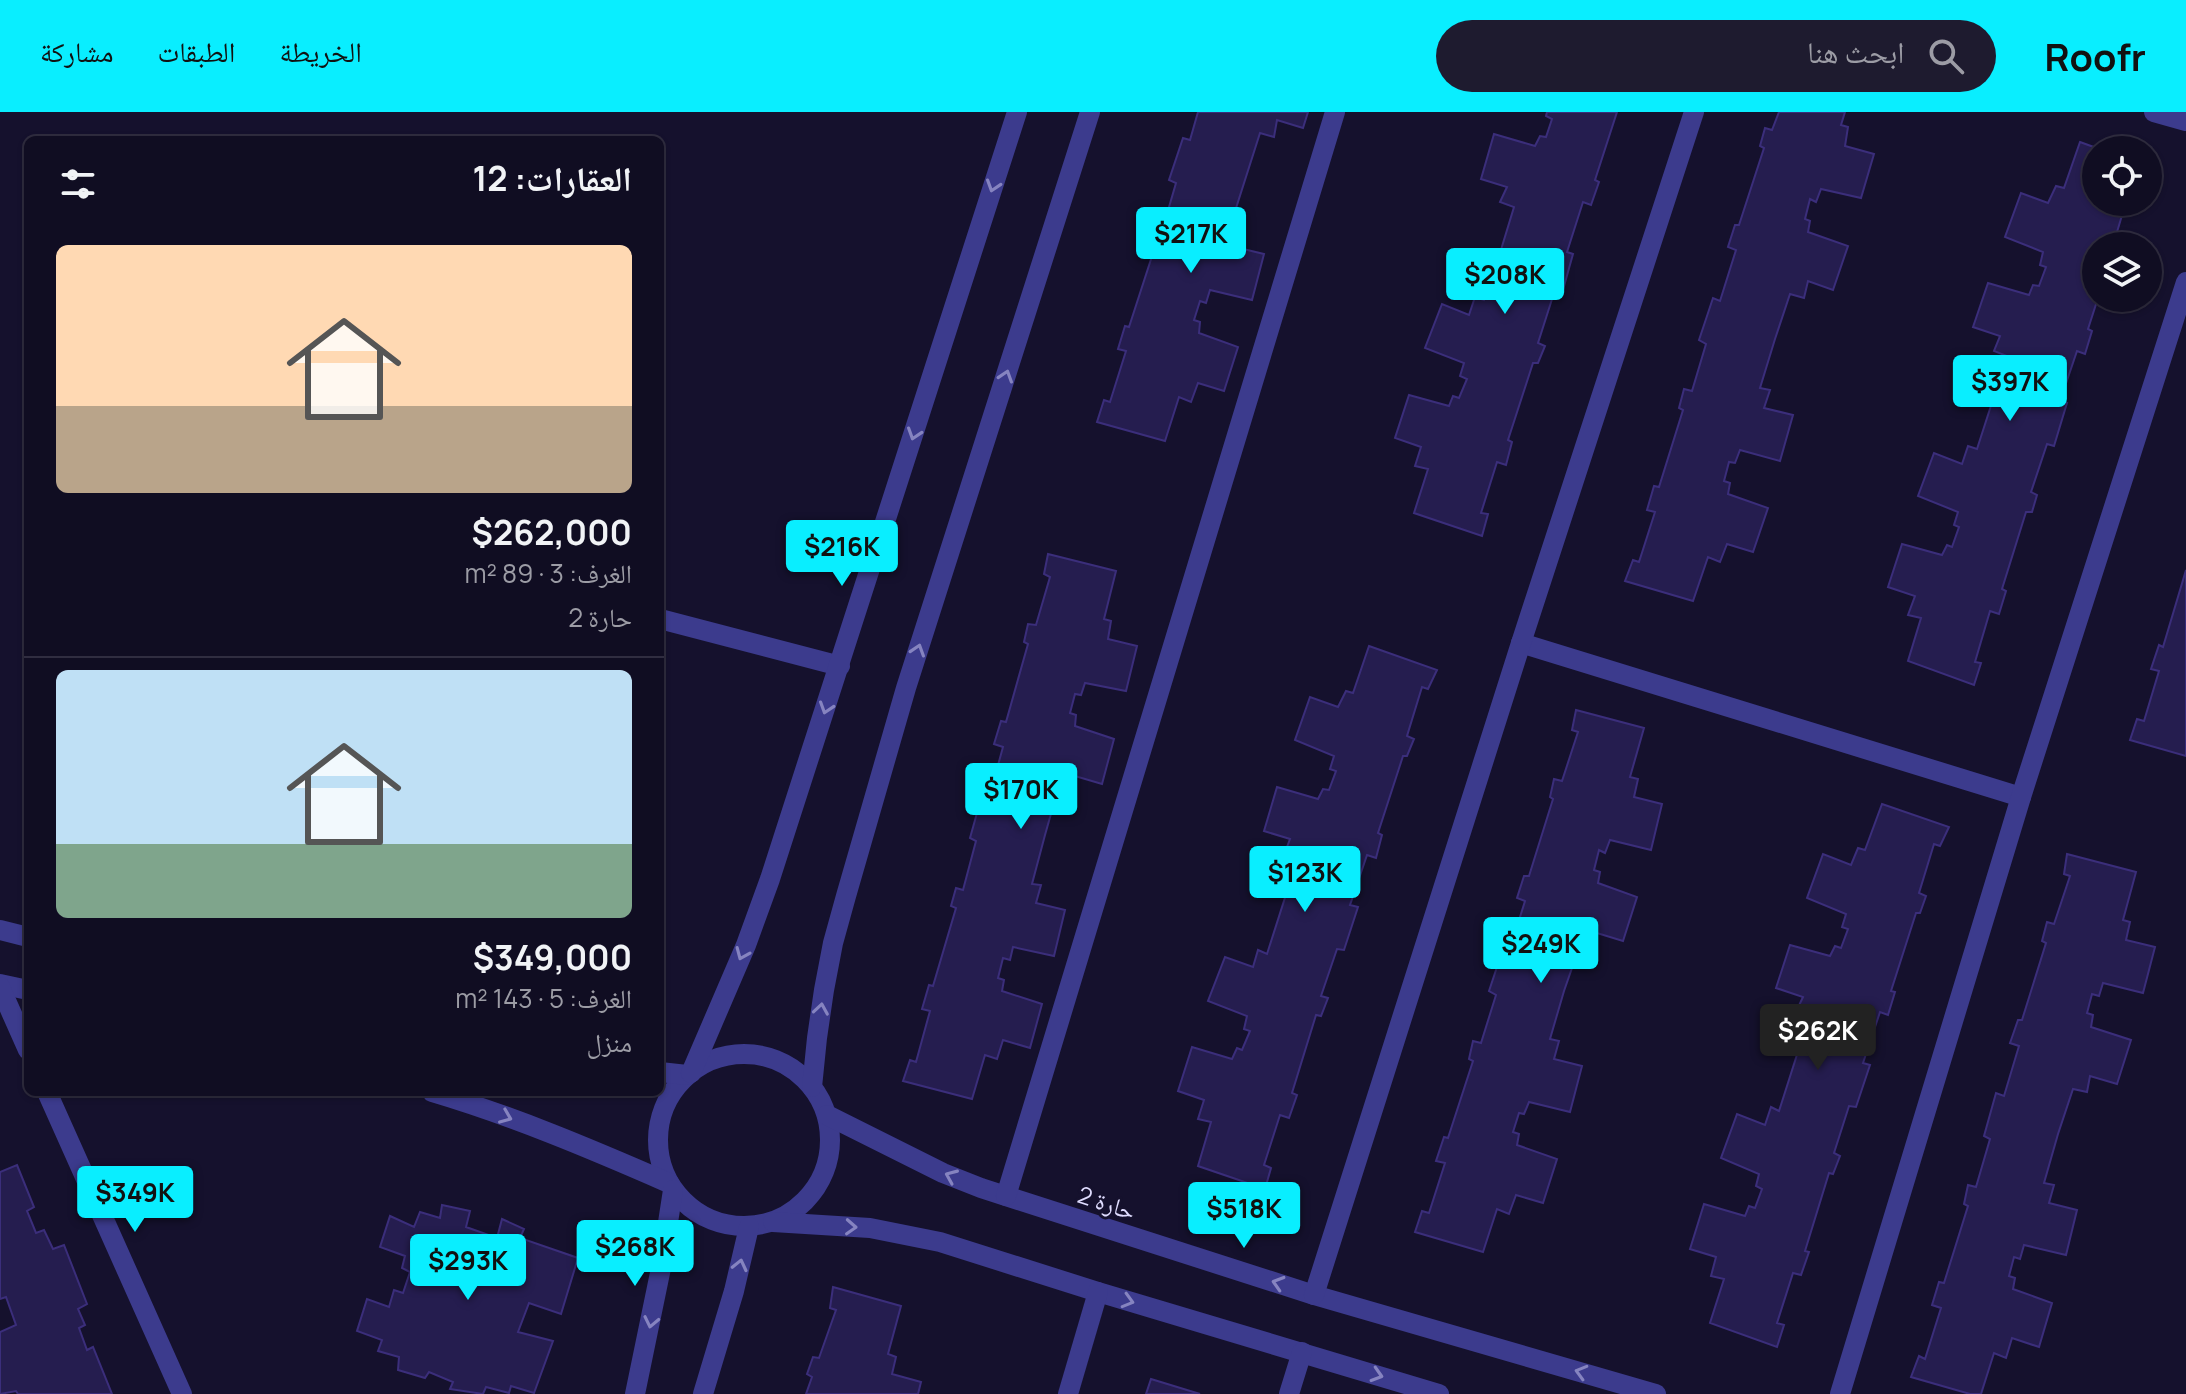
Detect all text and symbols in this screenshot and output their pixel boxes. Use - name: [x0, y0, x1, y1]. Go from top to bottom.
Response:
- search box: [1436, 20, 1996, 92]
- text: Roofr: [2044, 30, 2146, 82]
- text: ابحث هنا: [1807, 31, 1904, 72]
- text: مشاركة: [40, 32, 114, 70]
- text: الطبقات: [158, 32, 235, 70]
- text: الخريطة: [279, 32, 362, 70]
- icon: search: [1924, 34, 1968, 78]
- map controls: [2082, 136, 2162, 312]
- button: locate: [2082, 136, 2162, 216]
- text: العقارات: 12: [472, 155, 632, 201]
- icon: filters: [56, 162, 100, 206]
- one-way arrow: [986, 179, 1002, 193]
- pin: $217K: [1135, 207, 1247, 275]
- text: $217K: [1154, 215, 1228, 251]
- button: layers: [2082, 232, 2162, 312]
- pin: $208K: [1449, 248, 1561, 316]
- text: $208K: [1464, 256, 1546, 292]
- icon: home: [272, 297, 416, 441]
- pin: $397K: [1954, 355, 2066, 423]
- text: $397K: [1971, 363, 2049, 399]
- one-way arrow: [997, 370, 1013, 383]
- one-way arrow: [907, 427, 923, 440]
- text: $262,000: [472, 509, 632, 555]
- pin: $216K: [786, 520, 898, 588]
- text: $216K: [804, 528, 880, 564]
- text: الغرف: 3 · 89 m²: [464, 555, 632, 591]
- text: حارة 2: [568, 599, 632, 635]
- one-way arrow: [909, 644, 925, 658]
- one-way arrow: [819, 701, 835, 715]
- icon: home: [272, 722, 416, 866]
- pin: $170K: [965, 763, 1077, 831]
- text: $170K: [983, 771, 1059, 807]
- pin: $123K: [1249, 846, 1361, 914]
- text: $123K: [1267, 854, 1343, 890]
- pin: $249K: [1485, 917, 1597, 985]
- text: $249K: [1501, 925, 1581, 961]
- text: $349,000: [473, 934, 632, 980]
- one-way arrow: [735, 946, 751, 960]
- text: الغرف: 5 · 143 m²: [455, 980, 632, 1016]
- one-way arrow: [812, 1002, 829, 1016]
- pin: $262K: [1762, 1004, 1874, 1072]
- text: $262K: [1778, 1012, 1858, 1048]
- text: منزل: [587, 1024, 632, 1060]
- one-way arrow: [498, 1107, 512, 1123]
- pin: $349K: [79, 1166, 191, 1234]
- one-way arrow: [945, 1169, 959, 1186]
- text: $349K: [95, 1174, 175, 1210]
- street label: حارة 2: [1074, 1177, 1140, 1227]
- pin: $518K: [1188, 1182, 1300, 1250]
- text: $518K: [1206, 1190, 1282, 1226]
- one-way arrow: [845, 1218, 858, 1235]
- pin: $268K: [579, 1220, 691, 1288]
- text: $268K: [595, 1228, 675, 1264]
- pin: $293K: [412, 1234, 524, 1302]
- text: $293K: [428, 1242, 508, 1278]
- one-way arrow: [730, 1259, 747, 1273]
- one-way arrow: [1272, 1277, 1286, 1293]
- one-way arrow: [1121, 1292, 1135, 1308]
- one-way arrow: [643, 1316, 660, 1329]
- one-way arrow: [1575, 1365, 1589, 1381]
- one-way arrow: [1370, 1366, 1384, 1382]

